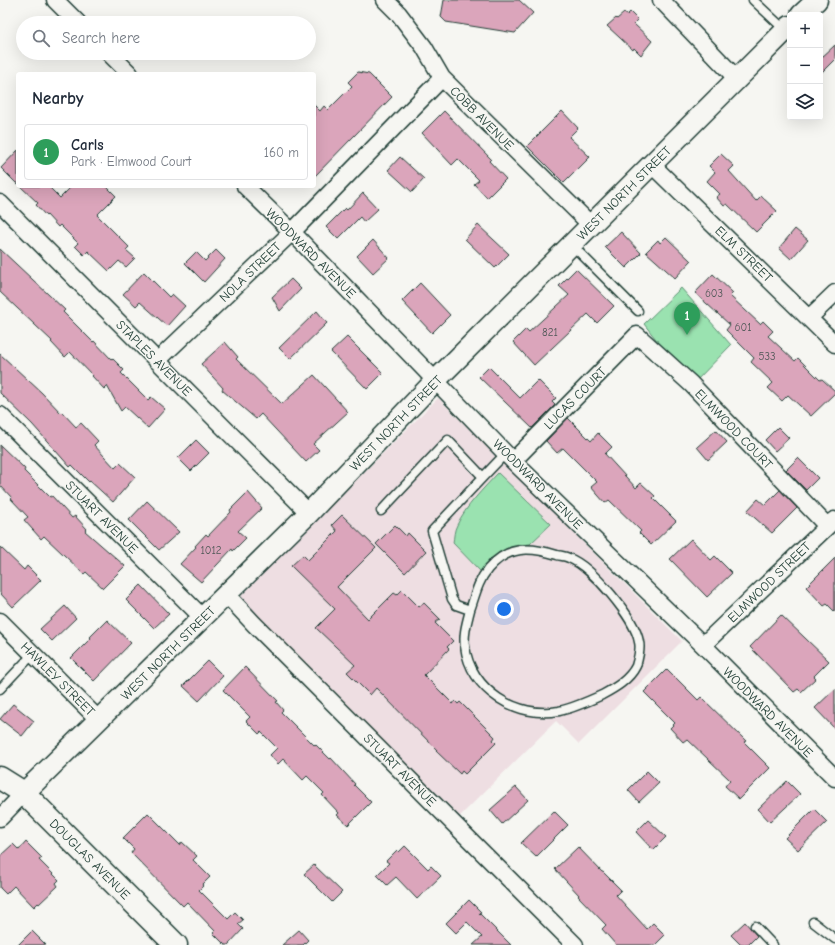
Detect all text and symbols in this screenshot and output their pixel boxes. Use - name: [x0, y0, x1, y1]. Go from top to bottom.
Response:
- map controls: [787, 12, 823, 120]
- button: +: [787, 12, 823, 48]
- search box: [16, 16, 316, 60]
- icon: search: [30, 27, 52, 49]
- text: Search here: [62, 29, 140, 47]
- button: −: [787, 48, 823, 84]
- street label: COBB AVENUE: [447, 83, 517, 153]
- button: layers: [787, 84, 823, 120]
- text: Nearby: [32, 89, 83, 108]
- text: Carls: [71, 136, 104, 154]
- street label: WEST NORTH STREET: [574, 143, 674, 243]
- text: 1: [43, 145, 49, 160]
- text: 160 m: [264, 145, 299, 160]
- text: Park · Elmwood Court: [71, 154, 191, 169]
- street label: WOODWARD AVENUE: [263, 205, 359, 301]
- street label: ELM STREET: [712, 223, 776, 285]
- street label: NOLA STREET: [216, 239, 284, 305]
- house number: 603: [705, 287, 723, 300]
- pin: 1: [674, 302, 700, 335]
- street label: STAPLES AVENUE: [113, 317, 195, 399]
- house number: 601: [734, 321, 752, 334]
- house number: 821: [542, 326, 558, 339]
- house number: 533: [758, 350, 776, 363]
- street label: LUCAS COURT: [541, 364, 609, 432]
- street label: WEST NORTH STREET: [347, 372, 446, 474]
- street label: ELMWOOD COURT: [692, 386, 776, 472]
- street label: WOODWARD AVENUE: [490, 436, 586, 532]
- street label: STUART AVENUE: [63, 478, 141, 556]
- street label: ELMWOOD STREET: [724, 538, 814, 625]
- house number: 1012: [200, 544, 222, 557]
- your location: [494, 599, 514, 619]
- street label: WEST NORTH STREET: [118, 603, 218, 703]
- street label: HAWLEY STREET: [18, 639, 98, 719]
- street label: WOODWARD AVENUE: [720, 664, 816, 760]
- street label: STUART AVENUE: [361, 731, 439, 809]
- street label: DOUGLAS AVENUE: [47, 816, 133, 902]

